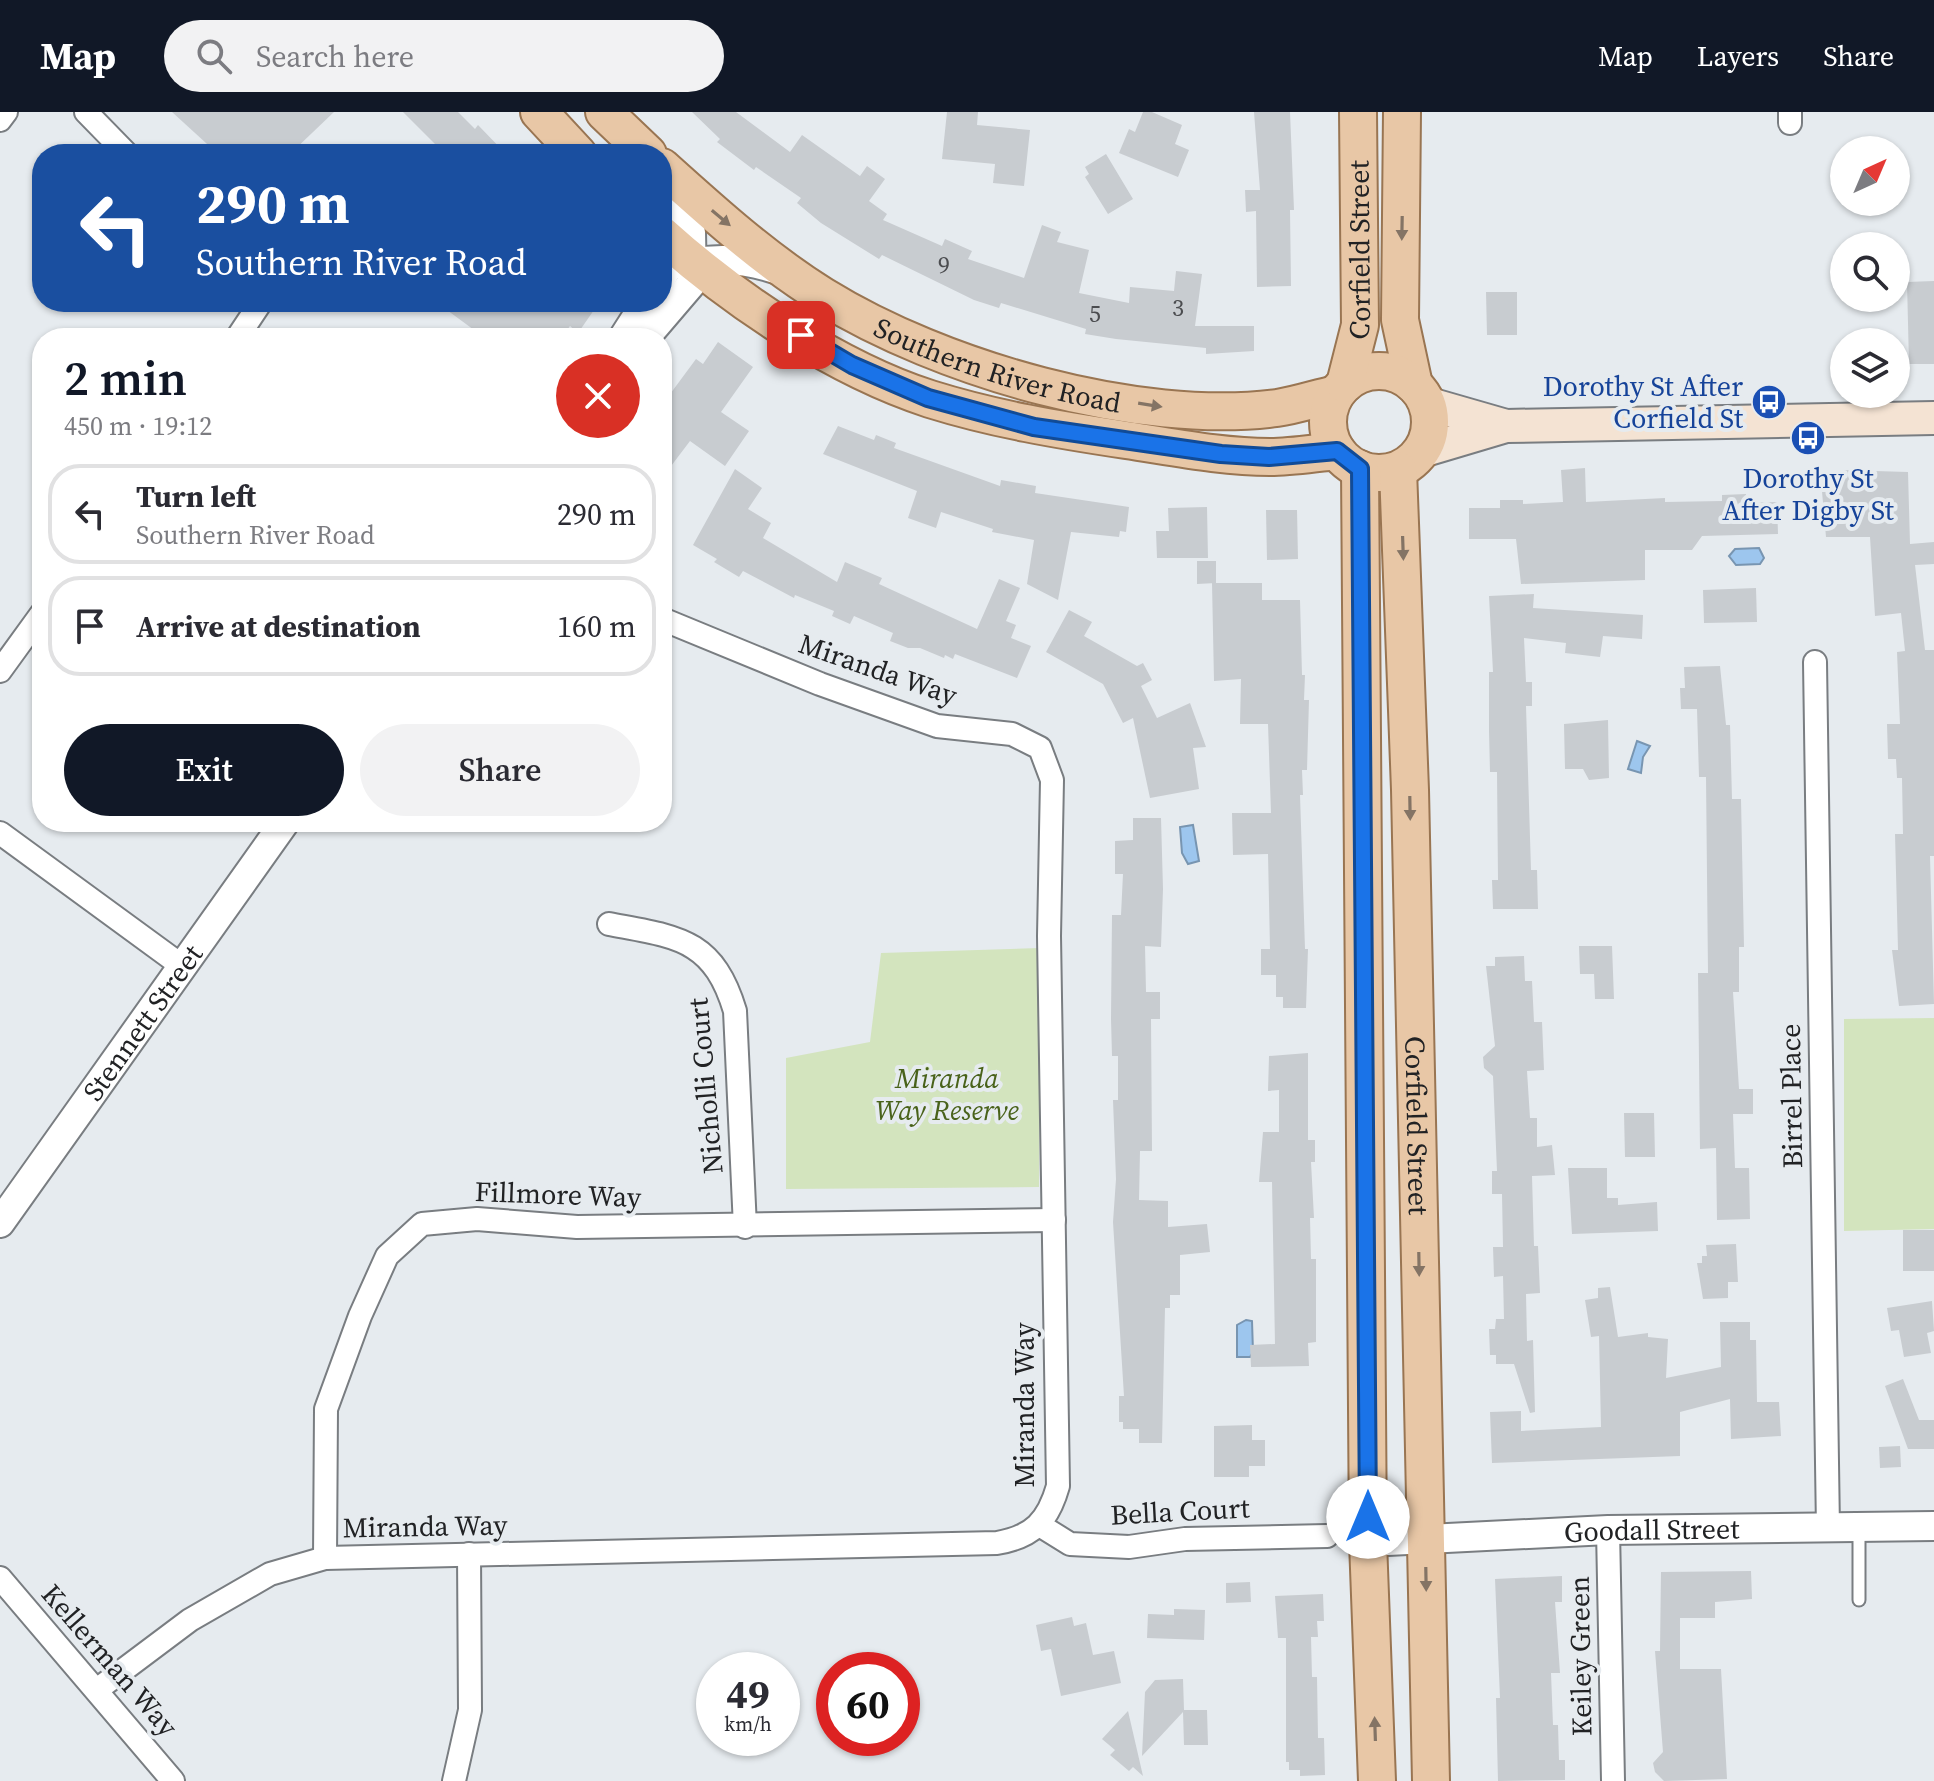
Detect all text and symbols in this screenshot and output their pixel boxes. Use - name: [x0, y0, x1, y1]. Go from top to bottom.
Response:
- search box: [164, 20, 724, 92]
- text: Map: [40, 30, 116, 82]
- icon: search: [192, 34, 236, 78]
- text: Search here: [256, 36, 414, 77]
- text: Map: [1598, 37, 1653, 75]
- text: Layers: [1697, 37, 1779, 75]
- text: Share: [1823, 37, 1894, 75]
- north arrow: [1830, 136, 1910, 216]
- map controls: [1830, 136, 1910, 408]
- street label: Corfield Street: [1338, 159, 1379, 344]
- text: 290 m: [196, 165, 350, 242]
- icon: left: [64, 176, 168, 280]
- one-way arrow: [711, 209, 731, 226]
- one-way arrow: [1396, 216, 1408, 241]
- button: search: [1830, 232, 1910, 312]
- text: Southern River Road: [196, 238, 527, 287]
- house number: 9: [938, 248, 950, 281]
- house number: 3: [1172, 291, 1184, 324]
- house number: 5: [1089, 297, 1101, 330]
- pin: [767, 301, 835, 369]
- street label: Southern River Road: [868, 308, 1124, 421]
- icon: arrive: [779, 313, 823, 357]
- button: layers: [1830, 328, 1910, 408]
- text: 2 min: [64, 345, 187, 411]
- button: close: [556, 354, 640, 438]
- place label: Dorothy St After Corfield St: [1543, 367, 1744, 437]
- bus stop icon: Dorothy St After Corfield St: [1750, 383, 1788, 421]
- one-way arrow: [1138, 399, 1163, 412]
- text: 450 m · 19:12: [64, 408, 212, 444]
- bus stop icon: Dorothy St After Digby St: [1789, 419, 1827, 457]
- place label: Dorothy St After Digby St: [1722, 459, 1895, 529]
- text: Turn left: [136, 476, 256, 517]
- icon: left: [68, 492, 112, 536]
- text: 290 m: [557, 494, 636, 535]
- text: Southern River Road: [136, 517, 375, 553]
- one-way arrow: [1397, 536, 1410, 561]
- icon: arrive: [68, 604, 112, 648]
- text: Arrive at destination: [136, 606, 421, 647]
- text: 160 m: [557, 606, 636, 647]
- street label: Miranda Way: [794, 624, 963, 714]
- button: Exit: [64, 724, 344, 816]
- button: Share: [360, 724, 640, 816]
- one-way arrow: [1404, 796, 1417, 821]
- street label: Stennett Street: [74, 936, 212, 1108]
- street label: Nicholli Court: [678, 996, 732, 1175]
- street label: Birrel Place: [1771, 1023, 1811, 1169]
- street label: Corfield Street: [1396, 1036, 1438, 1217]
- park label: Miranda Way Reserve: [875, 1059, 1019, 1129]
- street label: Fillmore Way: [474, 1172, 642, 1216]
- one-way arrow: [1413, 1252, 1426, 1277]
- street label: Miranda Way: [1005, 1322, 1043, 1488]
- position arrow: [1326, 1475, 1410, 1559]
- street label: Bella Court: [1109, 1488, 1251, 1534]
- street label: Miranda Way: [342, 1506, 508, 1546]
- street label: Goodall Street: [1563, 1509, 1741, 1551]
- one-way arrow: [1419, 1567, 1432, 1592]
- street label: Kellerman Way: [33, 1576, 187, 1745]
- street label: Keiley Green: [1560, 1576, 1600, 1736]
- speed limit sign: 60: [816, 1652, 920, 1756]
- text: 49: [726, 1667, 770, 1721]
- text: km/h: [724, 1710, 772, 1738]
- one-way arrow: [1368, 1716, 1381, 1741]

